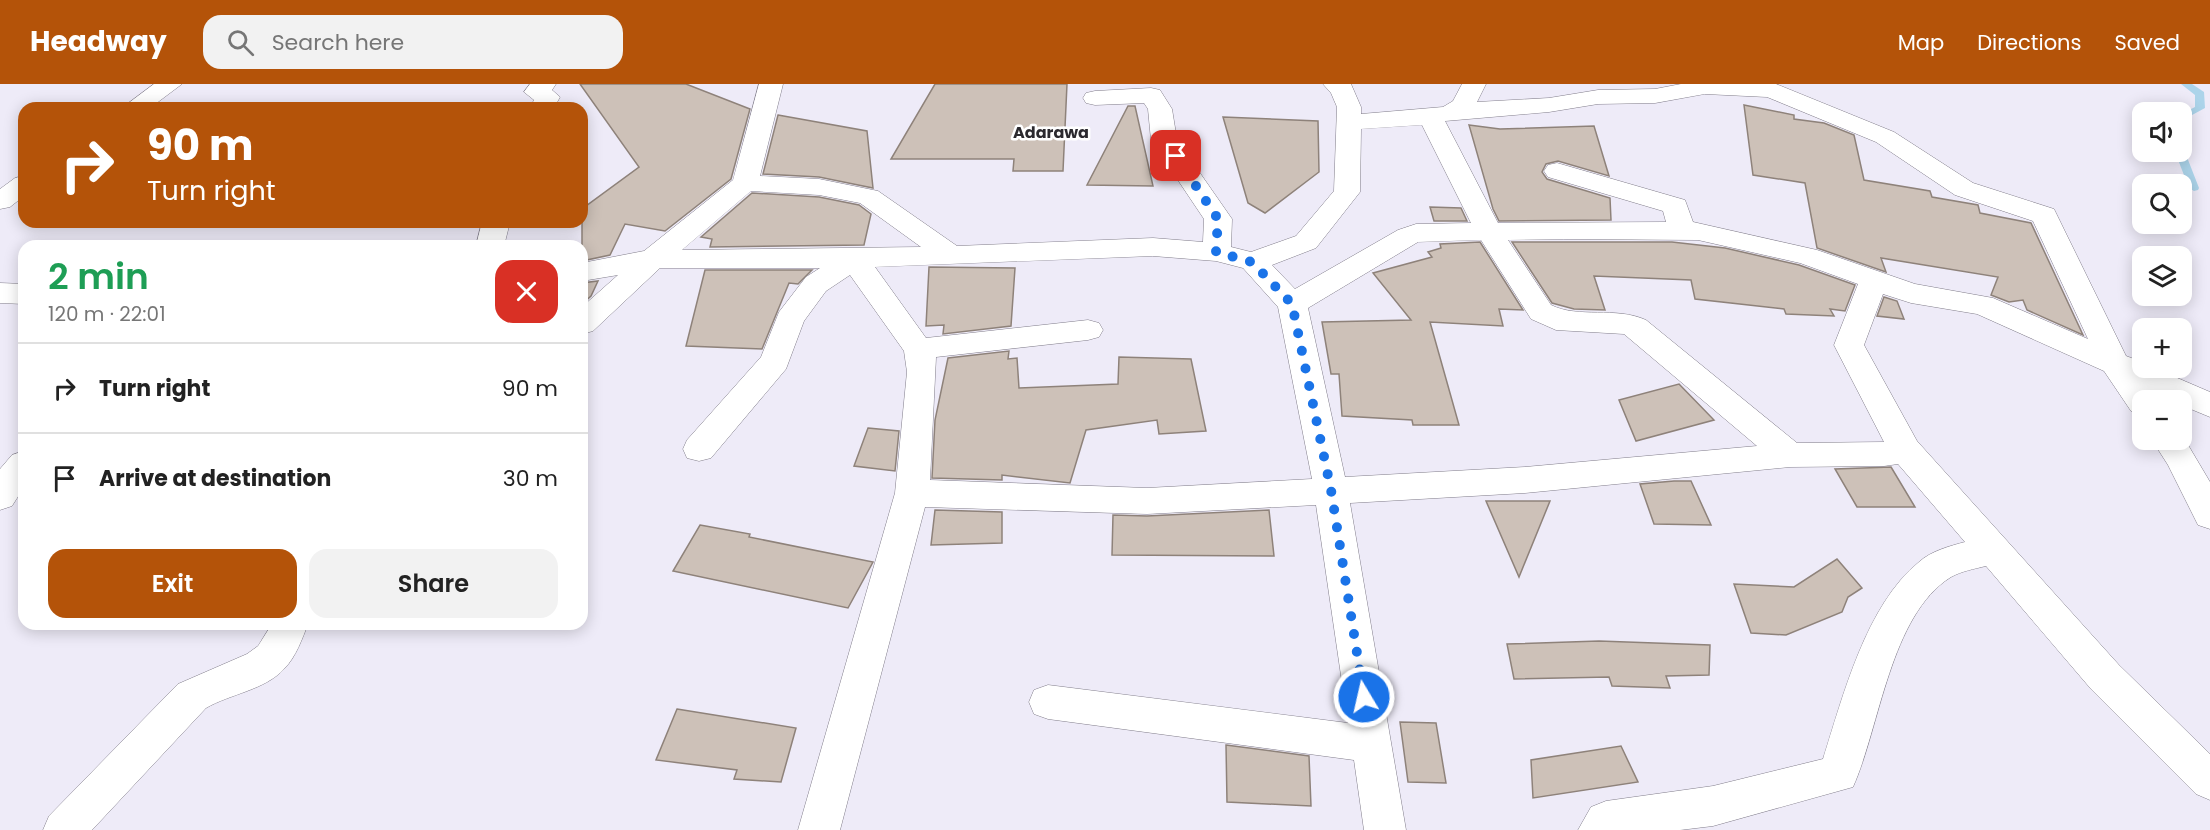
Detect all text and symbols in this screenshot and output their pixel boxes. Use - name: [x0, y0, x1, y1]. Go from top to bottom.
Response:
- search box: [203, 15, 623, 69]
- text: Headway: [30, 22, 167, 61]
- icon: search: [224, 26, 257, 59]
- text: Search here: [272, 27, 404, 58]
- text: Map: [1898, 28, 1944, 57]
- text: Directions: [1977, 28, 2081, 57]
- text: Saved: [2114, 28, 2180, 57]
- map controls: [2132, 102, 2192, 450]
- button: sound: [2132, 102, 2192, 162]
- text: 90 m: [147, 116, 254, 175]
- district label: Adarawa: [1013, 121, 1089, 144]
- icon: right: [48, 126, 126, 204]
- pin: [1150, 130, 1201, 181]
- icon: arrive: [1159, 139, 1192, 172]
- text: Turn right: [147, 172, 276, 209]
- button: search: [2132, 174, 2192, 234]
- button: layers: [2132, 246, 2192, 306]
- text: 2 min: [48, 251, 149, 302]
- button: close: [495, 260, 558, 323]
- text: 120 m · 22:01: [48, 300, 166, 328]
- button: +: [2132, 318, 2192, 378]
- icon: right: [48, 372, 81, 405]
- text: Turn right: [99, 373, 210, 404]
- text: 90 m: [502, 373, 558, 404]
- button: −: [2132, 390, 2192, 450]
- icon: arrive: [48, 462, 81, 495]
- text: Arrive at destination: [99, 463, 331, 494]
- text: 30 m: [503, 463, 558, 494]
- button: Exit: [48, 549, 297, 618]
- button: Share: [309, 549, 558, 618]
- position arrow: [1332, 665, 1396, 729]

